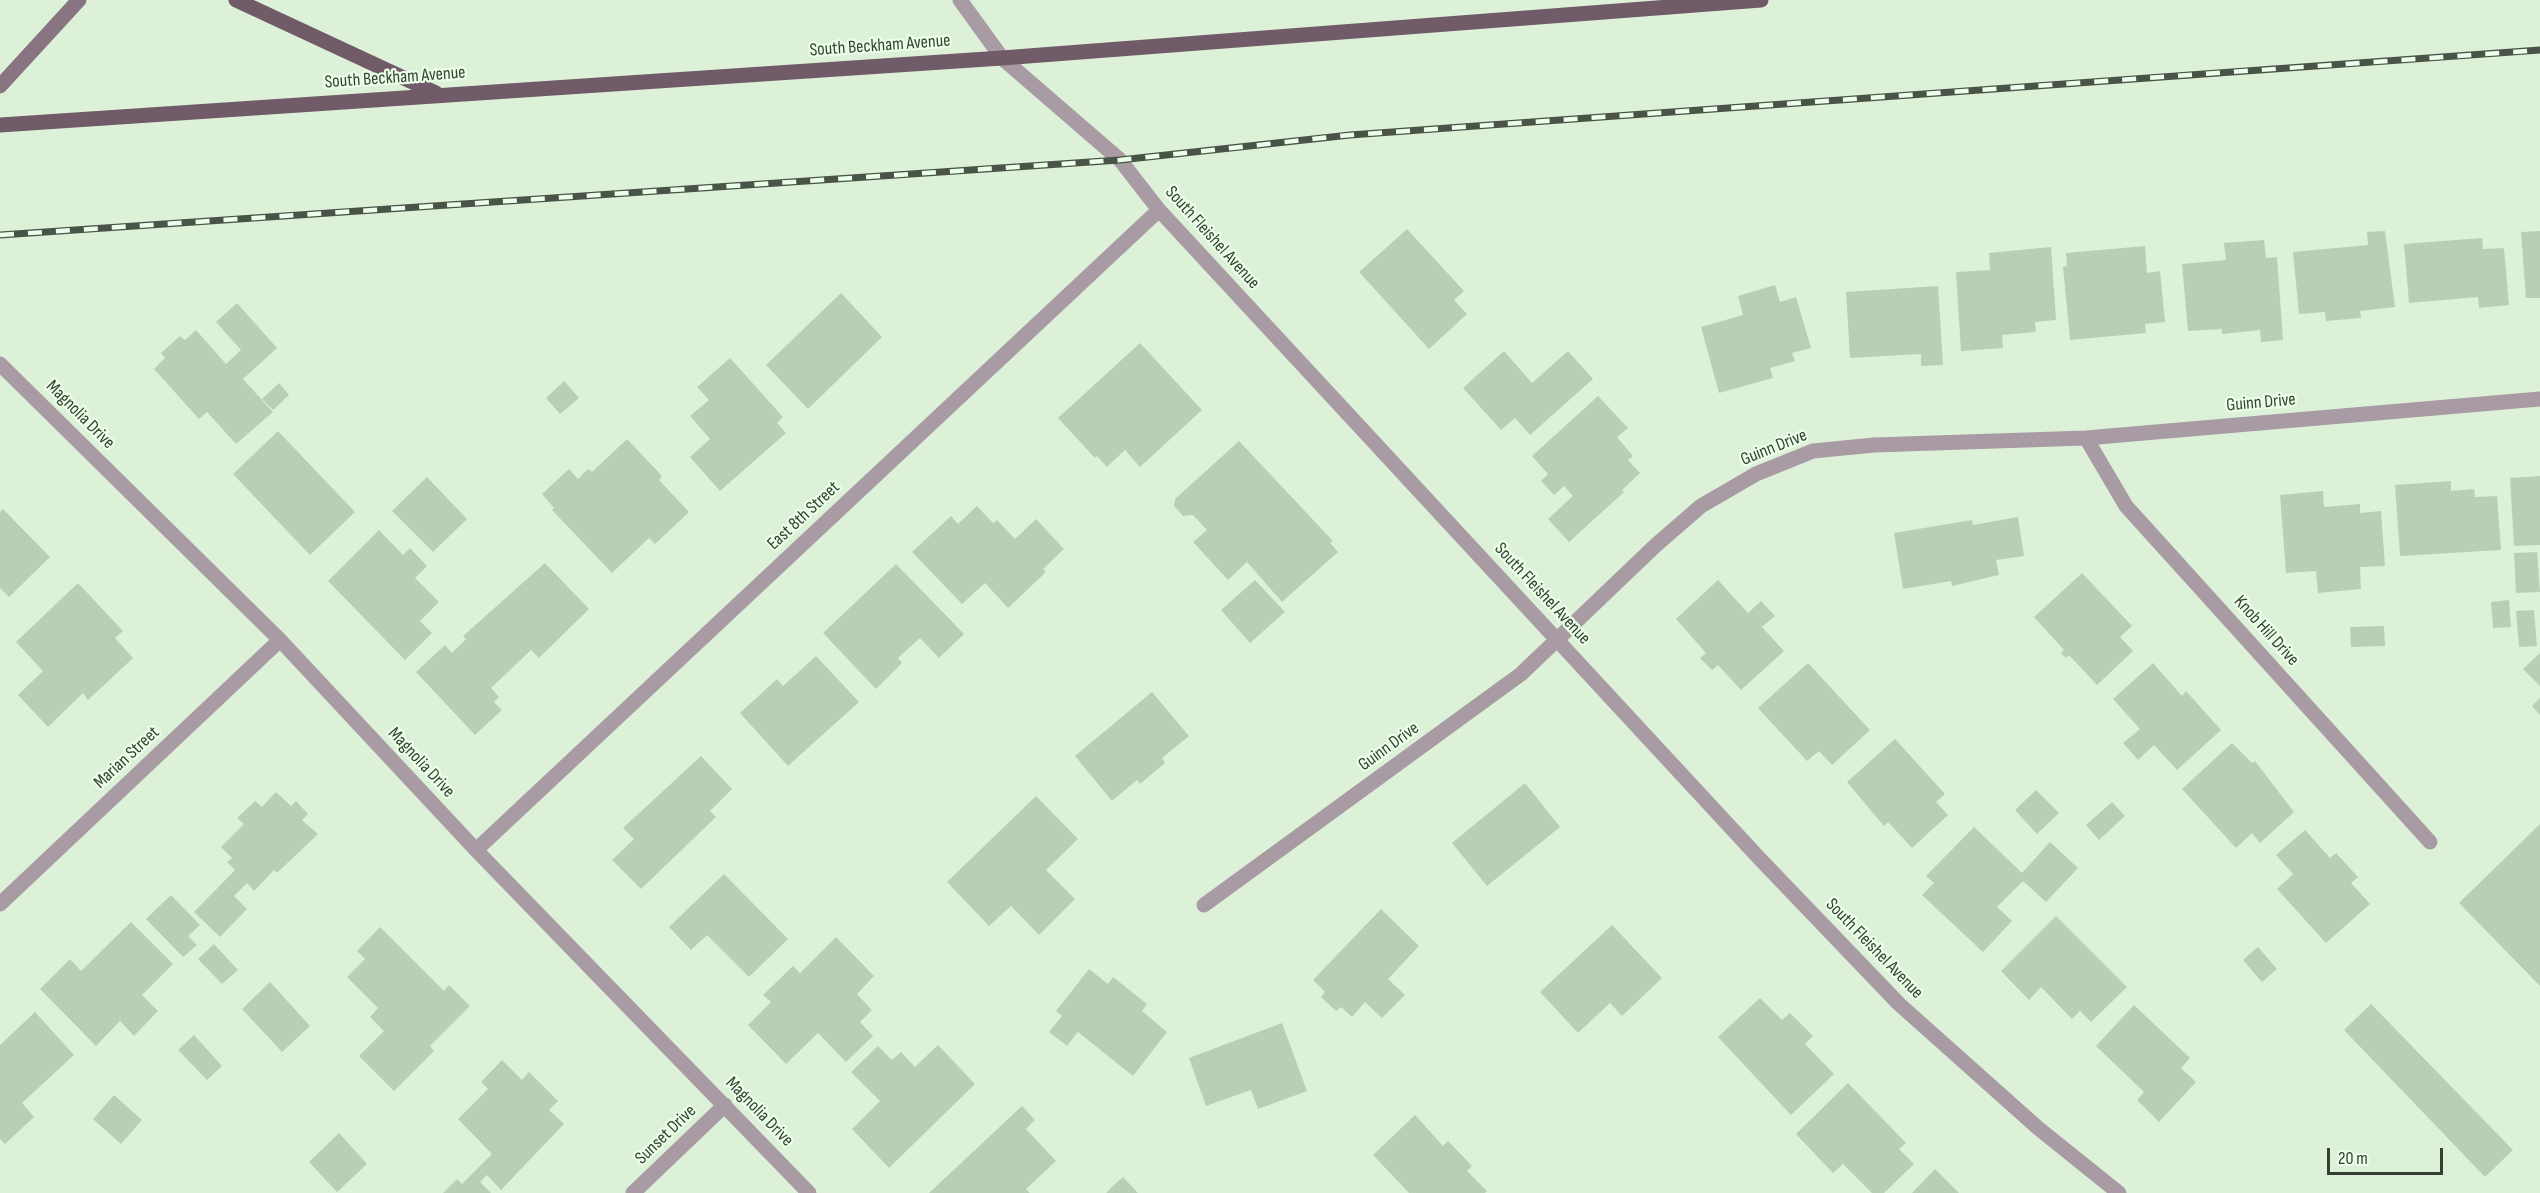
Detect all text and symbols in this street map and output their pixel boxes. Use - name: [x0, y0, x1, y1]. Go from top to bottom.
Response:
- street label: South Beckham Avenue: [809, 30, 951, 62]
- street label: South Beckham Avenue: [324, 62, 466, 94]
- street label: South Fleishel Avenue: [1160, 182, 1264, 294]
- street label: Magnolia Drive: [41, 376, 119, 454]
- street label: Guinn Drive: [2225, 389, 2297, 417]
- street label: Guinn Drive: [1738, 425, 1810, 471]
- street label: East 8th Street: [763, 477, 845, 555]
- street label: South Fleishel Avenue: [1489, 539, 1595, 649]
- street label: Knob Hill Drive: [2229, 591, 2303, 671]
- street label: Guinn Drive: [1355, 718, 1423, 776]
- street label: Marian Street: [90, 722, 164, 794]
- street label: Magnolia Drive: [383, 723, 459, 803]
- street label: South Fleishel Avenue: [1821, 894, 1927, 1004]
- street label: Magnolia Drive: [721, 1073, 797, 1151]
- street label: Sunset Drive: [631, 1101, 701, 1169]
- scale bar: [2330, 1136, 2446, 1174]
- text: 20 m: [2338, 1148, 2368, 1169]

